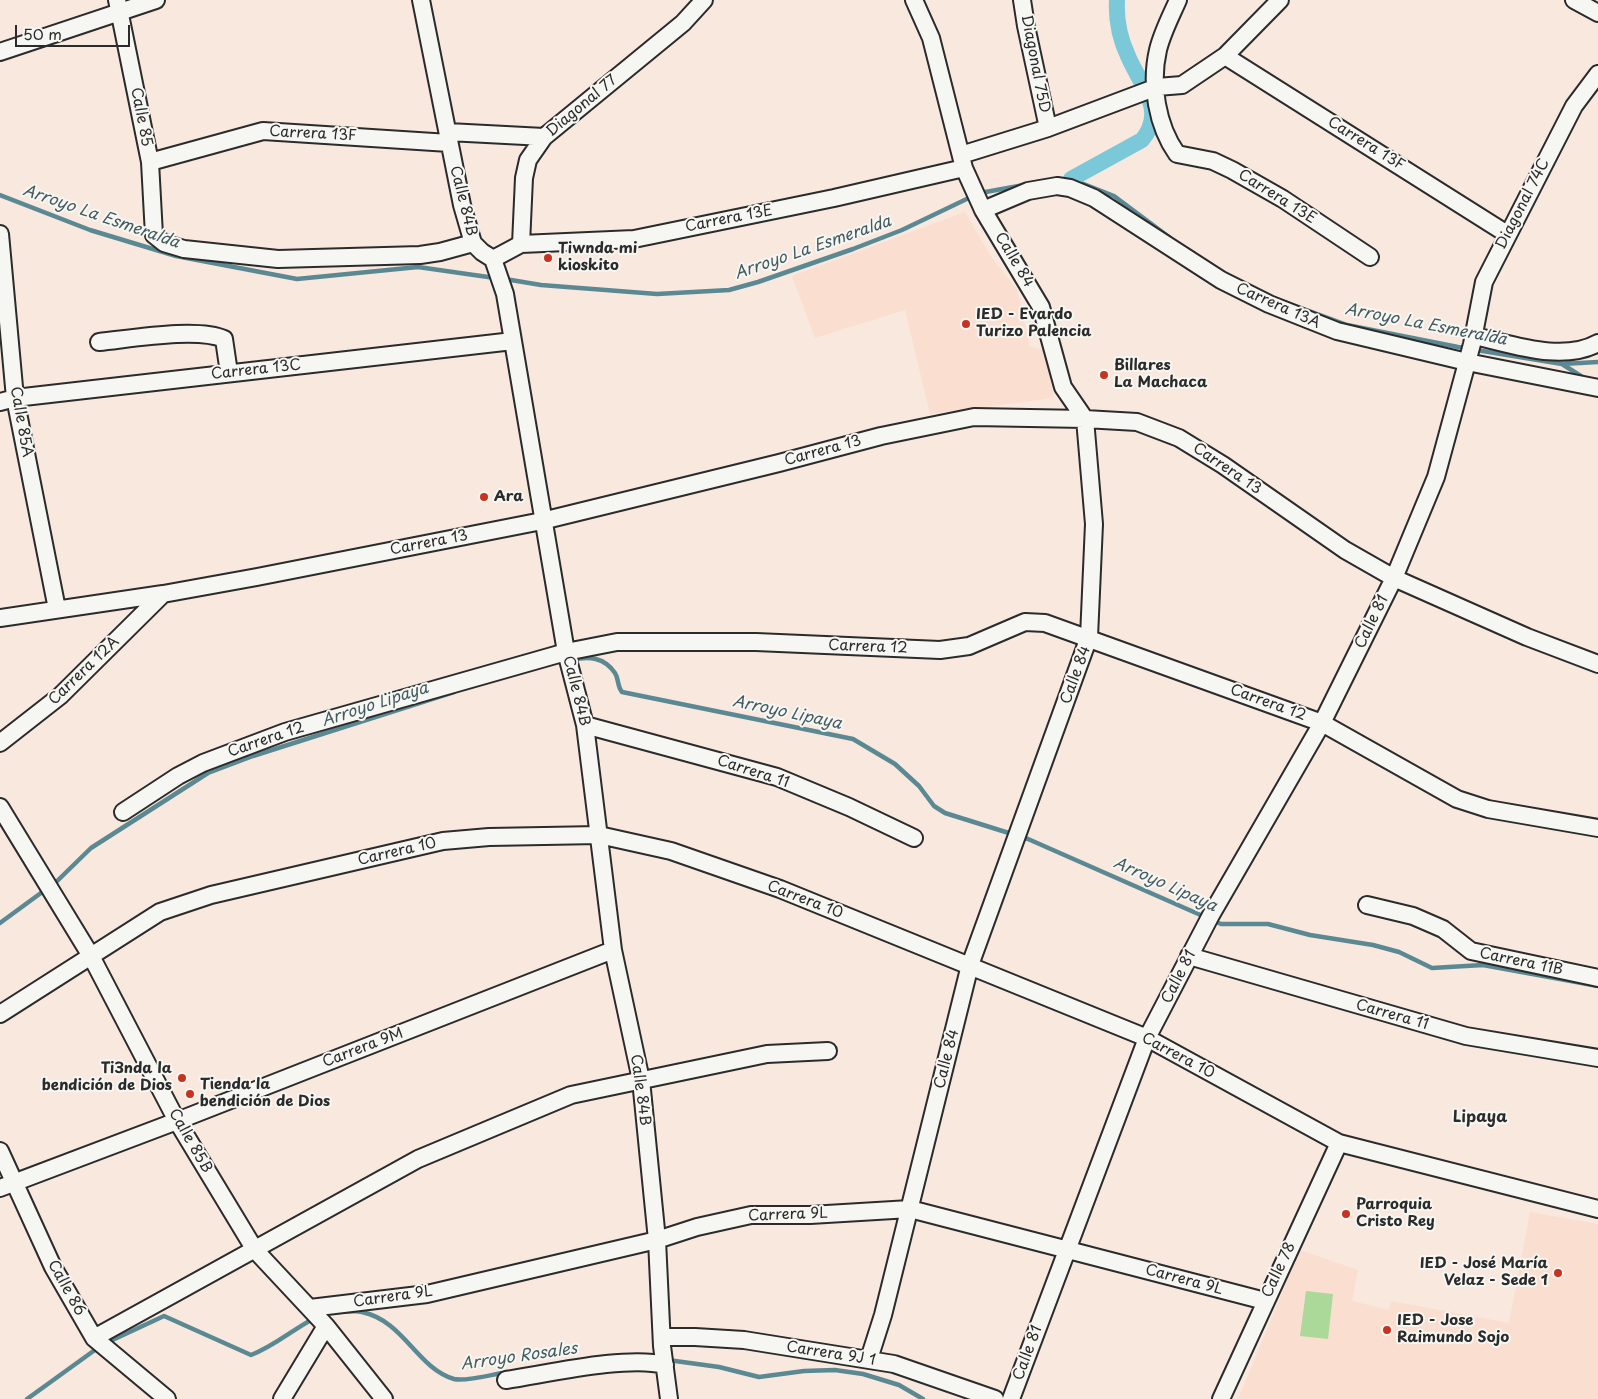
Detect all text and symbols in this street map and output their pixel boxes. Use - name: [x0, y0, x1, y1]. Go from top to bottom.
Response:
- street label: Diagonal 75D: [1017, 14, 1053, 114]
- scale bar: [18, 15, 132, 47]
- text: 50 m: [23, 22, 62, 45]
- street label: Diagonal 77: [543, 71, 621, 141]
- street label: Calle 85: [126, 86, 156, 148]
- street label: Carrera 13F: [1324, 113, 1408, 175]
- street label: Carrera 13F: [269, 123, 357, 145]
- street label: Diagonal 74C: [1492, 156, 1554, 252]
- street label: Calle 84B: [446, 164, 480, 238]
- street label: Carrera 13E: [1235, 166, 1319, 228]
- water label: Arroyo La Esmeralda: [20, 181, 182, 253]
- street label: Carrera 13E: [684, 202, 774, 236]
- water label: Arroyo La Esmeralda: [732, 212, 894, 284]
- street label: Calle 84: [991, 229, 1037, 291]
- place label: Tiwnda mi kioskito: [558, 240, 637, 275]
- marker: Tiwnda mi kioskito: [542, 252, 554, 264]
- street label: Carrera 13A: [1233, 279, 1323, 333]
- water label: Arroyo La Esmeralda: [1344, 300, 1508, 350]
- place label: IED - Evardo Turizo Palencia: [976, 306, 1092, 341]
- marker: IED - Evardo Turizo Palencia: [960, 318, 972, 330]
- street label: Carrera 13C: [210, 356, 302, 384]
- place label: Billares La Machaca: [1114, 357, 1207, 392]
- marker: Billares La Machaca: [1098, 369, 1110, 381]
- street label: Calle 85A: [6, 385, 36, 459]
- street label: Carrera 13: [783, 432, 863, 470]
- street label: Carrera 13: [1189, 439, 1265, 499]
- place label: Ara: [494, 488, 523, 506]
- marker: Ara: [478, 491, 490, 503]
- street label: Carrera 13: [389, 527, 469, 559]
- street label: Calle 81: [1351, 592, 1393, 652]
- street label: Carrera 12A: [45, 633, 123, 709]
- street label: Carrera 12: [828, 637, 908, 657]
- street label: Calle 84: [1057, 643, 1095, 707]
- street label: Calle 84B: [559, 654, 593, 728]
- water label: Arroyo Lipaya: [319, 679, 431, 731]
- street label: Carrera 12: [1228, 681, 1308, 725]
- water label: Arroyo Lipaya: [731, 692, 843, 734]
- street label: Carrera 12: [225, 719, 307, 761]
- street label: Carrera 11: [715, 752, 791, 792]
- street label: Carrera 10: [356, 834, 438, 870]
- water label: Arroyo Lipaya: [1110, 854, 1220, 916]
- street label: Carrera 10: [764, 877, 846, 923]
- street label: Carrera 11B: [1478, 944, 1564, 980]
- street label: Calle 81: [1158, 947, 1200, 1007]
- street label: Carrera 11: [1354, 996, 1430, 1034]
- street label: Carrera 9M: [320, 1024, 406, 1072]
- street label: Calle 84: [931, 1027, 963, 1091]
- street label: Carrera 10: [1138, 1029, 1218, 1083]
- street label: Calle 84B: [626, 1053, 654, 1127]
- place label: Ti3nda la bendición de Dios: [42, 1060, 172, 1095]
- marker: Ti3nda la bendición de Dios: [176, 1072, 188, 1084]
- place label: Tienda la bendición de Dios: [200, 1076, 330, 1111]
- marker: Tienda la bendición de Dios: [184, 1088, 196, 1100]
- street label: Calle 85B: [164, 1106, 216, 1176]
- district label: Lipaya: [1453, 1108, 1507, 1128]
- place label: Parroquia Cristo Rey: [1356, 1196, 1435, 1231]
- street label: Carrera 9L: [748, 1205, 828, 1225]
- marker: Parroquia Cristo Rey: [1340, 1208, 1352, 1220]
- street label: Calle 78: [1258, 1240, 1300, 1300]
- place label: IED - José María Velaz - Sede 1: [1420, 1255, 1548, 1290]
- street label: Calle 86: [43, 1257, 89, 1319]
- street label: Carrera 9L: [1143, 1261, 1225, 1299]
- marker: IED - José María Velaz - Sede 1: [1552, 1267, 1564, 1279]
- street label: Carrera 9L: [352, 1283, 434, 1311]
- place label: IED - Jose Raimundo Sojo: [1397, 1312, 1509, 1347]
- street label: Calle 81: [1010, 1323, 1046, 1383]
- marker: IED - Jose Raimundo Sojo: [1381, 1324, 1393, 1336]
- street label: Carrera 9J 1: [785, 1338, 877, 1370]
- water label: Arroyo Rosales: [459, 1339, 579, 1375]

